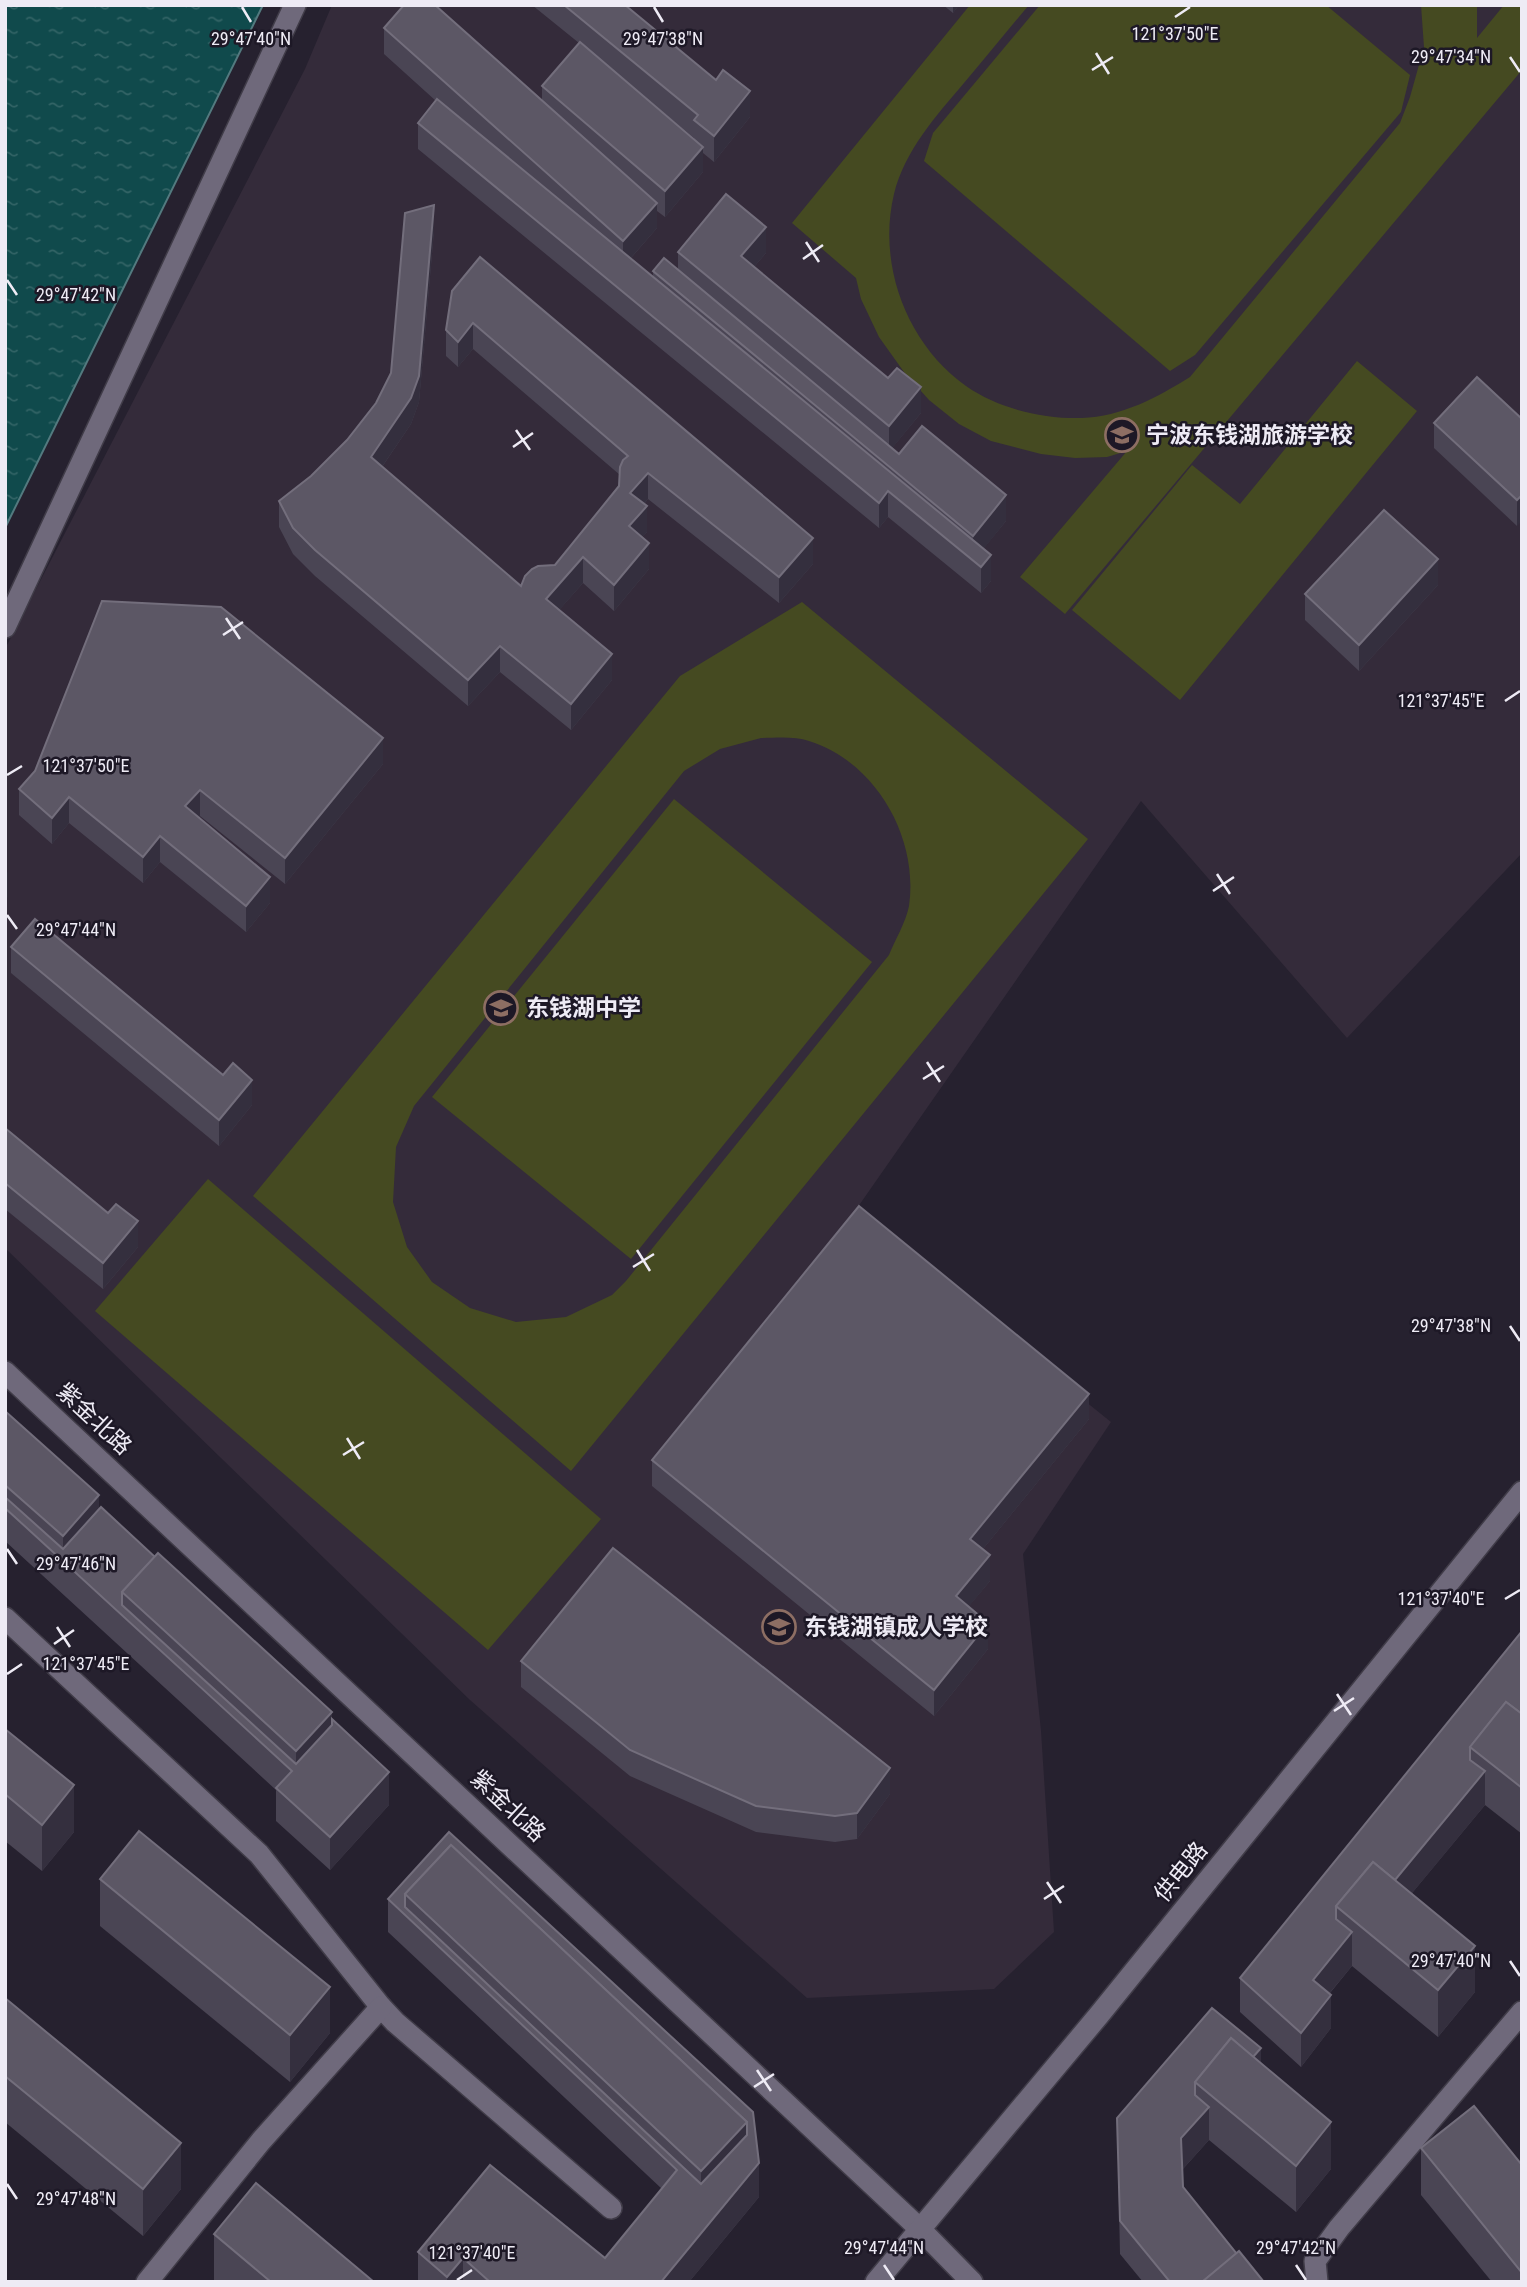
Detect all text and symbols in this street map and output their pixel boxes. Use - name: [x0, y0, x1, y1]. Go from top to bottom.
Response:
- text: 121°37'50"E: [1132, 23, 1218, 44]
- text: 29°47'40"N: [211, 28, 291, 49]
- text: 29°47'38"N: [623, 28, 703, 49]
- text: 29°47'34"N: [1411, 46, 1491, 67]
- text: 29°47'42"N: [36, 284, 116, 305]
- school or university icon: 宁波东钱湖旅游学校: [1103, 416, 1141, 454]
- place label: 宁波东钱湖旅游学校: [1146, 422, 1353, 449]
- text: 121°37'45"E: [1398, 690, 1484, 711]
- text: 121°37'50"E: [43, 755, 129, 776]
- text: 29°47'44"N: [36, 919, 116, 940]
- school or university icon: 东钱湖中学: [482, 989, 520, 1027]
- place label: 东钱湖中学: [526, 995, 641, 1022]
- text: 29°47'38"N: [1411, 1315, 1491, 1336]
- street label: 紫金北路: [51, 1378, 137, 1460]
- text: 29°47'46"N: [36, 1553, 116, 1574]
- text: 121°37'40"E: [1398, 1588, 1484, 1609]
- school or university icon: 东钱湖镇成人学校: [760, 1608, 798, 1646]
- place label: 东钱湖镇成人学校: [804, 1614, 988, 1641]
- text: 121°37'45"E: [43, 1653, 129, 1674]
- street label: 紫金北路: [465, 1765, 551, 1847]
- street label: 供电路: [1149, 1837, 1213, 1907]
- text: 29°47'40"N: [1411, 1950, 1491, 1971]
- text: 29°47'48"N: [36, 2188, 116, 2209]
- text: 29°47'44"N: [844, 2237, 924, 2258]
- text: 29°47'42"N: [1256, 2237, 1336, 2258]
- text: 121°37'40"E: [429, 2242, 515, 2263]

